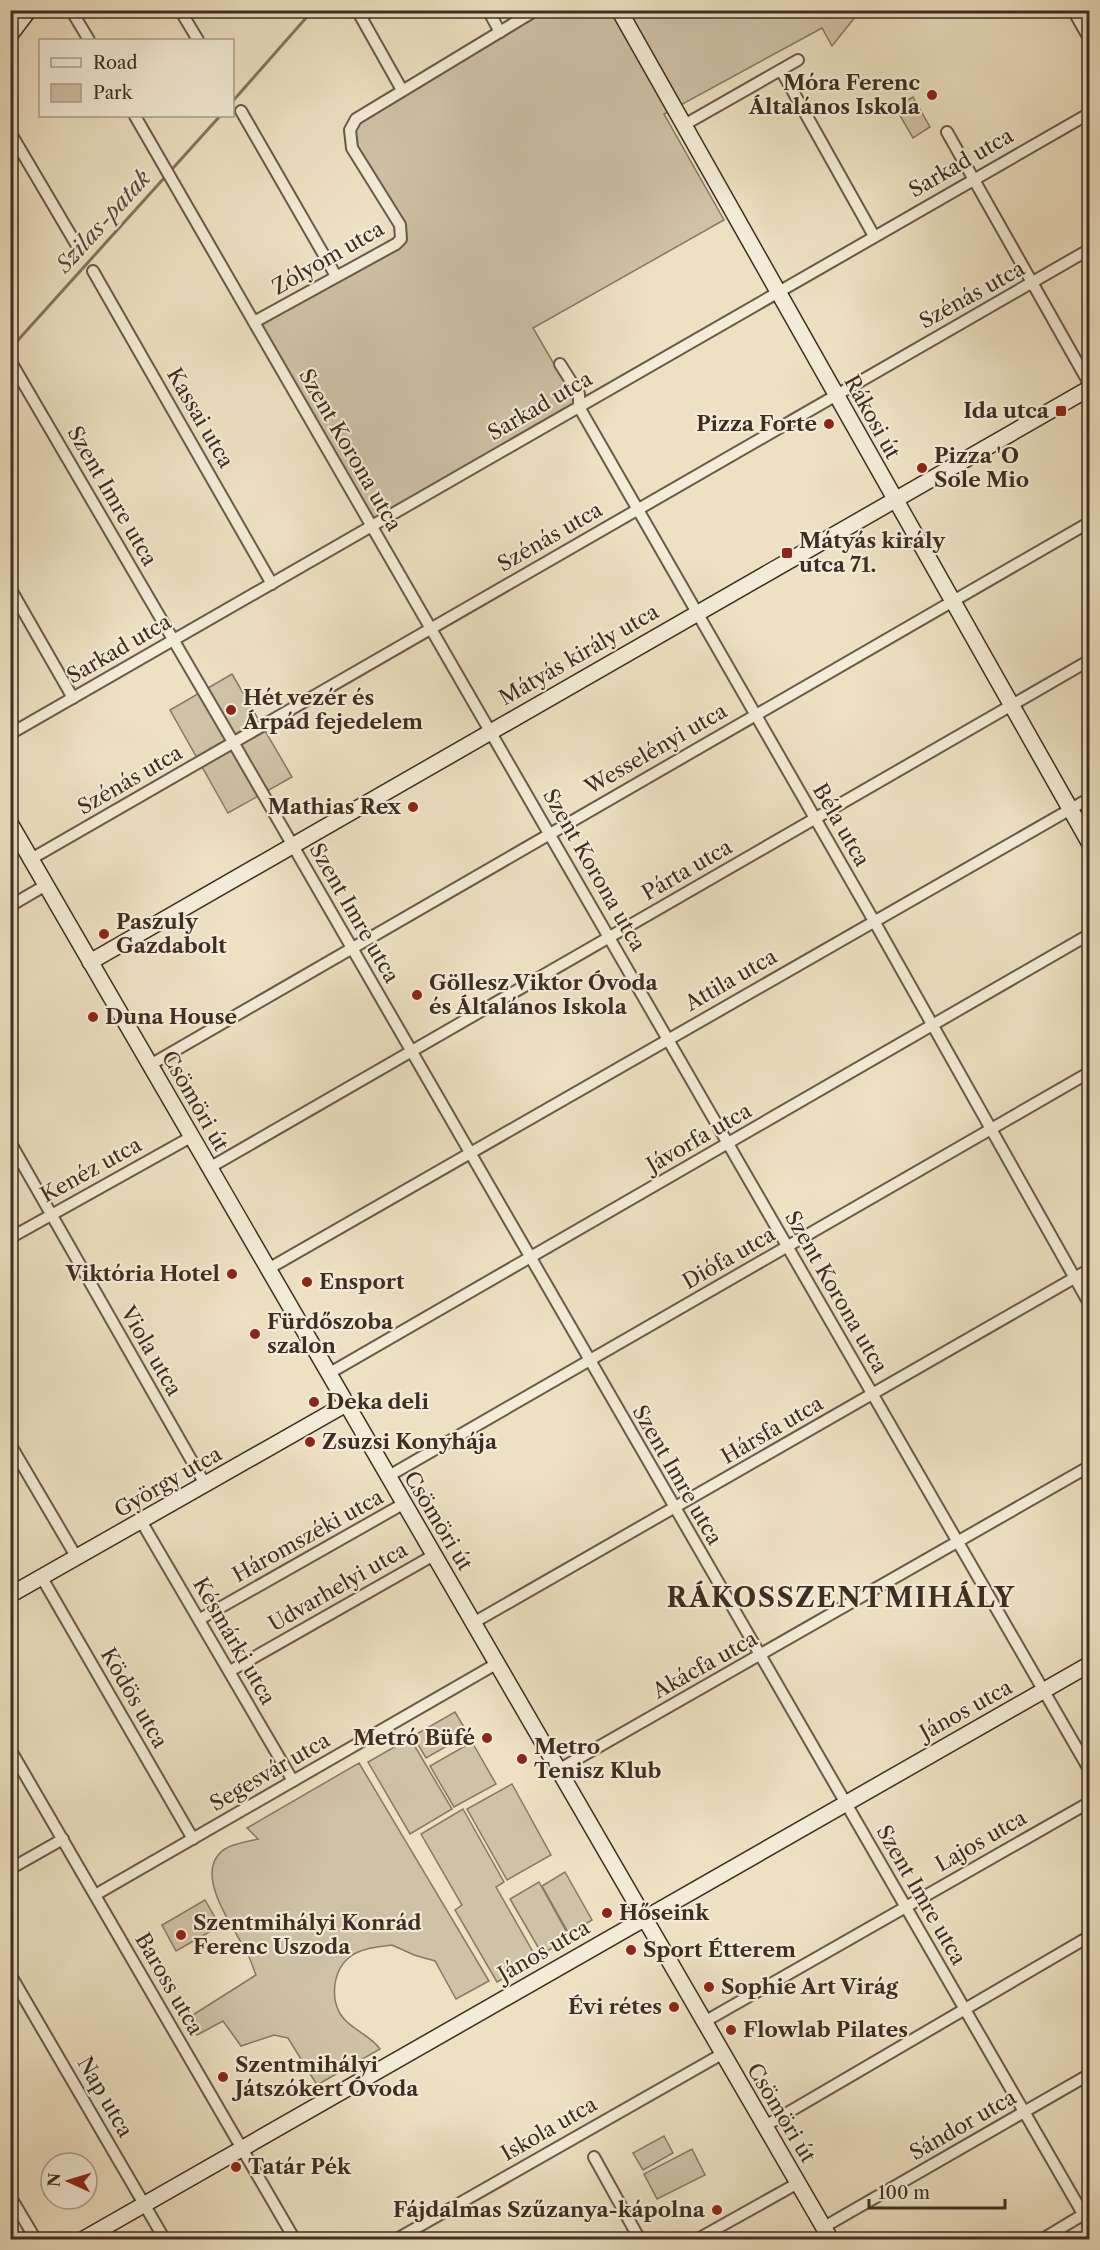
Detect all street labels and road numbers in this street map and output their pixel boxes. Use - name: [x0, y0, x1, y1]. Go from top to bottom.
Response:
- street label: Sarkad utca: [904, 122, 1018, 202]
- street label: Zólyom utca: [267, 215, 389, 300]
- street label: Szénás utca: [915, 255, 1030, 334]
- street label: Kassai utca: [162, 363, 240, 473]
- street label: Szent Korona utca: [294, 364, 408, 536]
- street label: Sarkad utca: [483, 365, 597, 445]
- street label: Rákosi út: [839, 371, 906, 463]
- street label: Szent Imre utca: [62, 421, 163, 571]
- street label: Szénás utca: [493, 496, 607, 577]
- street label: Mátyás király utca: [495, 598, 664, 710]
- street label: Sarkad utca: [62, 608, 176, 688]
- street label: Wesselényi utca: [579, 697, 732, 800]
- street label: Szénás utca: [73, 739, 187, 820]
- street label: Béla utca: [808, 779, 876, 871]
- street label: Szent Korona utca: [538, 784, 652, 956]
- street label: Párta utca: [637, 833, 737, 905]
- street label: Szent Imre utca: [304, 838, 405, 988]
- street label: Attila utca: [680, 943, 782, 1016]
- street label: Csömöri út: [157, 1046, 234, 1156]
- street label: Jávorfa utca: [639, 1097, 756, 1179]
- street label: Kenéz utca: [36, 1131, 146, 1207]
- street label: Szent Korona utca: [780, 1206, 894, 1378]
- street label: Diófa utca: [678, 1221, 780, 1294]
- street label: Viola utca: [115, 1301, 188, 1401]
- street label: Hársfa utca: [716, 1390, 828, 1469]
- street label: Szent Imre utca: [627, 1400, 728, 1550]
- street label: György utca: [110, 1440, 227, 1522]
- street label: Csömöri út: [399, 1467, 478, 1575]
- street label: Háromszéki utca: [228, 1483, 388, 1587]
- street label: Udvarhelyi utca: [264, 1536, 412, 1636]
- street label: Késmárki utca: [188, 1573, 281, 1710]
- street label: Akácfa utca: [647, 1625, 762, 1704]
- street label: Ködös utca: [96, 1643, 174, 1753]
- street label: János utca: [913, 1674, 1017, 1747]
- street label: Segesvár utca: [205, 1727, 335, 1816]
- street label: Lajos utca: [931, 1804, 1031, 1877]
- street label: Szent Imre utca: [871, 1820, 972, 1970]
- street label: János utca: [491, 1914, 595, 1988]
- street label: Baross utca: [130, 1928, 209, 2040]
- street label: Nap utca: [72, 2052, 139, 2142]
- street label: Csömöri út: [742, 2059, 821, 2167]
- street label: Sándor utca: [905, 2084, 1021, 2165]
- street label: Iskola utca: [496, 2091, 602, 2166]

